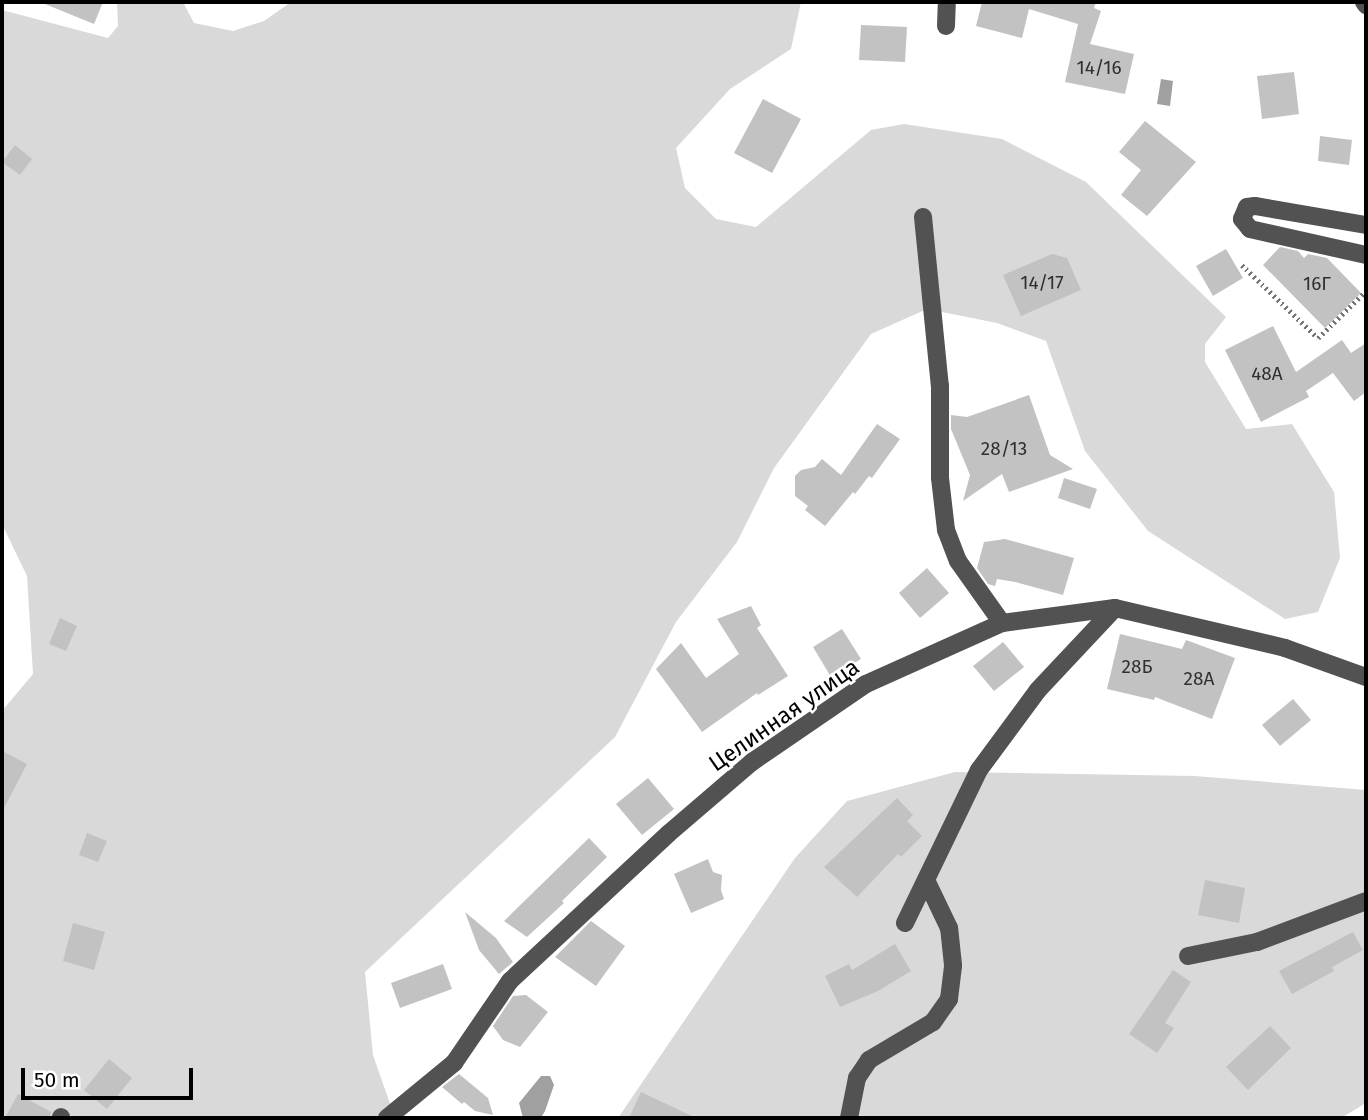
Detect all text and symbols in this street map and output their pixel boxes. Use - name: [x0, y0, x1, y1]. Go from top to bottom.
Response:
- house number: 14/16: [1076, 57, 1122, 79]
- house number: 14/17: [1020, 272, 1064, 294]
- house number: 16Г: [1303, 273, 1331, 295]
- house number: 48А: [1251, 363, 1283, 385]
- house number: 28/13: [981, 438, 1027, 460]
- street label: Целинная улица: [703, 653, 865, 777]
- house number: 28Б: [1122, 656, 1152, 678]
- house number: 28А: [1184, 668, 1214, 690]
- scale bar: [24, 1054, 196, 1098]
- text: 50 m: [34, 1067, 80, 1093]

